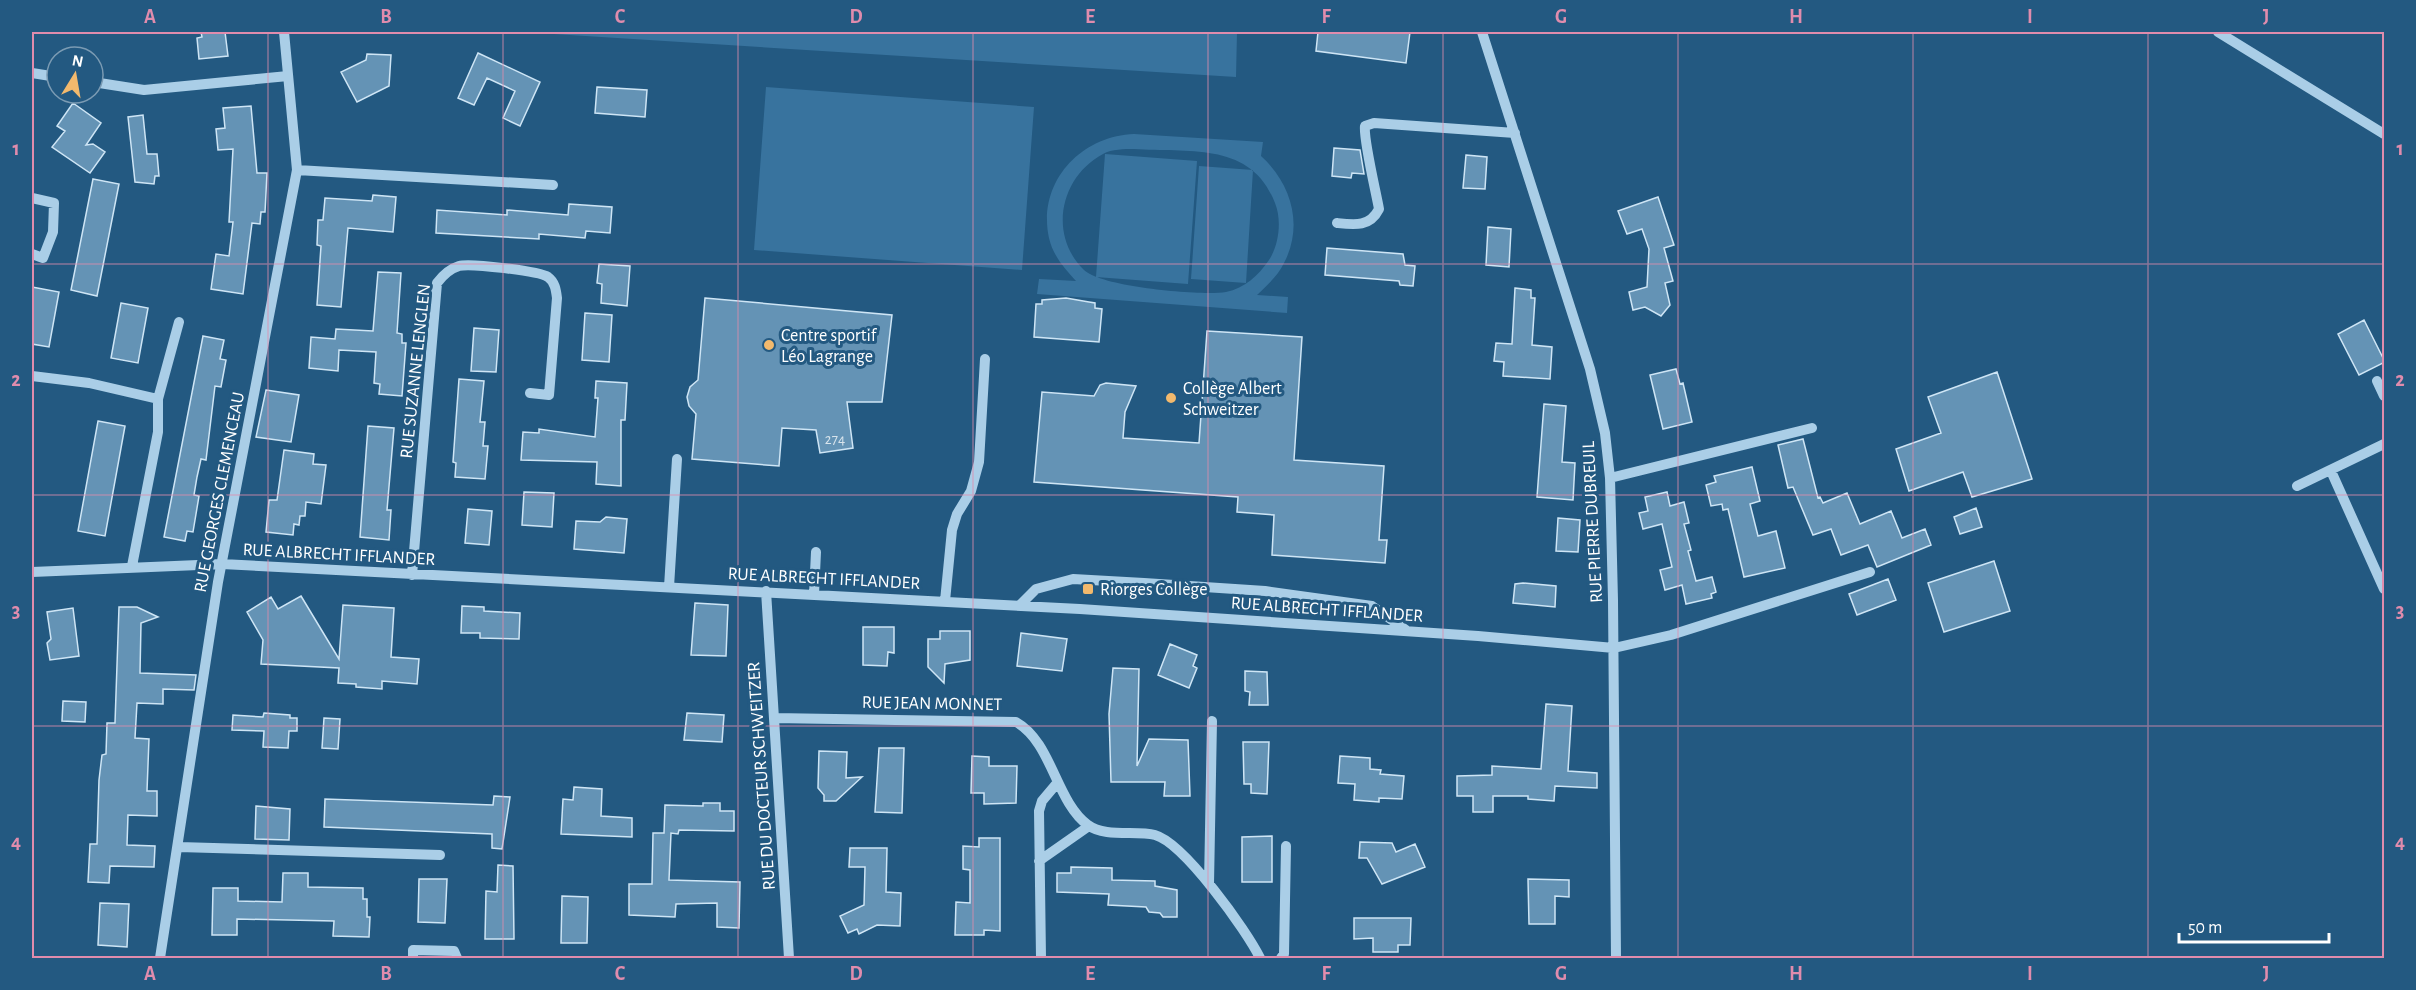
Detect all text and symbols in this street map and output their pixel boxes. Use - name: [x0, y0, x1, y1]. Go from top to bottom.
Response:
- text: A: [144, 7, 156, 27]
- text: B: [380, 7, 392, 27]
- text: C: [615, 7, 626, 27]
- text: D: [849, 7, 863, 27]
- text: E: [1085, 7, 1095, 27]
- text: F: [1321, 7, 1331, 27]
- text: G: [1555, 7, 1567, 27]
- text: H: [1789, 7, 1803, 27]
- text: I: [2027, 7, 2033, 27]
- text: J: [2263, 7, 2269, 27]
- north arrow: [45, 45, 105, 105]
- text: N: [71, 52, 85, 70]
- text: 1: [12, 139, 20, 159]
- text: 1: [2396, 139, 2404, 159]
- street label: RUE SUZANNE LENGLEN: [398, 283, 434, 459]
- place label: Centre sportif Léo Lagrange: [781, 327, 878, 366]
- marker: Centre sportif Léo Lagrange: [762, 338, 776, 352]
- text: 2: [11, 370, 21, 390]
- text: 2: [2395, 370, 2405, 390]
- place label: Collège Albert Schweitzer: [1183, 380, 1282, 419]
- street label: RUE GEORGES CLEMENCEAU: [192, 390, 248, 594]
- marker: Collège Albert Schweitzer: [1164, 391, 1178, 405]
- house number: 274: [825, 432, 845, 447]
- street label: RUE PIERRE DUBREUIL: [1580, 440, 1606, 603]
- street label: RUE ALBRECHT IFFLANDER: [242, 541, 436, 569]
- street label: RUE ALBRECHT IFFLANDER: [727, 565, 921, 593]
- place label: Riorges Collège: [1100, 581, 1207, 599]
- marker: Riorges Collège: [1081, 582, 1095, 596]
- street label: RUE ALBRECHT IFFLANDER: [1230, 594, 1424, 626]
- text: 3: [12, 601, 20, 621]
- text: 3: [2396, 601, 2404, 621]
- street label: RUE DU DOCTEUR SCHWEITZER: [745, 661, 779, 891]
- street label: RUE JEAN MONNET: [862, 694, 1002, 714]
- text: 4: [11, 832, 21, 852]
- text: 4: [2395, 832, 2405, 852]
- scale bar: [2179, 906, 2329, 944]
- text: 50 m: [2188, 919, 2222, 937]
- text: A: [144, 964, 156, 984]
- text: B: [380, 964, 392, 984]
- text: C: [615, 964, 626, 984]
- text: D: [849, 964, 863, 984]
- text: E: [1085, 964, 1095, 984]
- text: F: [1321, 964, 1331, 984]
- text: G: [1555, 964, 1567, 984]
- text: H: [1789, 964, 1803, 984]
- text: I: [2027, 964, 2033, 984]
- text: J: [2263, 964, 2269, 984]

